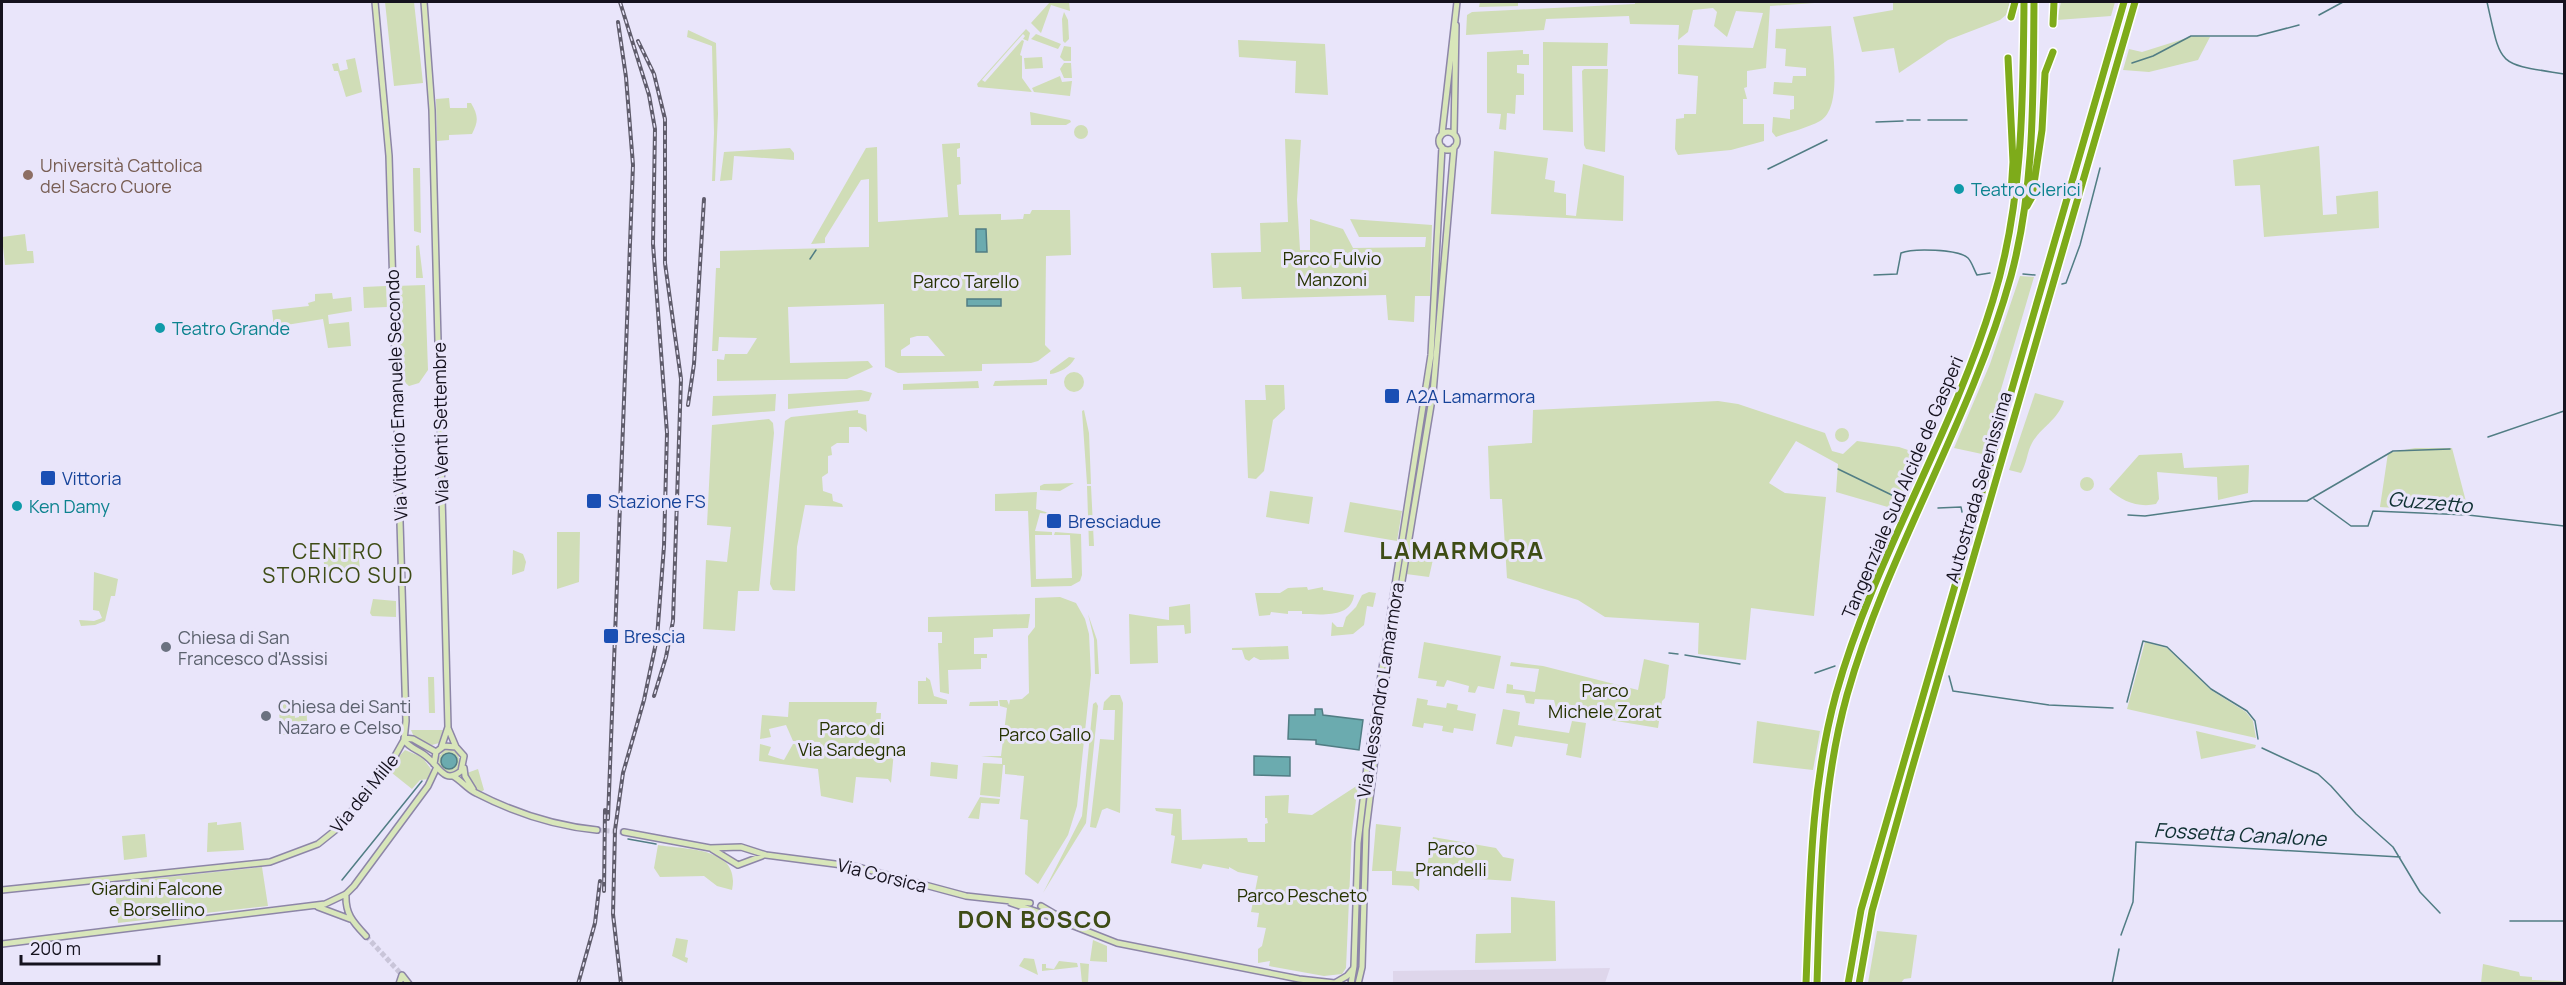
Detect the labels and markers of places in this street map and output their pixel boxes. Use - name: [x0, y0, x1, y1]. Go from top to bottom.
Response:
- place label: Università Cattolica del Sacro Cuore: [40, 153, 203, 198]
- marker: Università Cattolica del Sacro Cuore: [21, 168, 35, 182]
- place label: Teatro Clerici: [1971, 177, 2081, 201]
- marker: Teatro Clerici: [1952, 182, 1966, 196]
- place label: Teatro Grande: [172, 316, 290, 340]
- marker: Teatro Grande: [153, 321, 167, 335]
- place label: A2A Lamarmora: [1406, 384, 1535, 408]
- marker: A2A Lamarmora: [1383, 387, 1401, 405]
- place label: Vittoria: [62, 466, 121, 490]
- marker: Vittoria: [39, 469, 57, 487]
- place label: Stazione FS: [608, 489, 706, 513]
- marker: Stazione FS: [585, 492, 603, 510]
- place label: Ken Damy: [29, 494, 110, 518]
- marker: Ken Damy: [10, 499, 24, 513]
- place label: Bresciadue: [1068, 509, 1161, 533]
- marker: Bresciadue: [1045, 512, 1063, 530]
- place label: Brescia: [624, 624, 685, 648]
- place label: Chiesa di San Francesco d'Assisi: [178, 625, 328, 670]
- marker: Brescia: [602, 627, 620, 645]
- marker: Chiesa di San Francesco d'Assisi: [159, 640, 173, 654]
- place label: Chiesa dei Santi Nazaro e Celso: [278, 694, 412, 739]
- marker: Chiesa dei Santi Nazaro e Celso: [259, 709, 273, 723]

